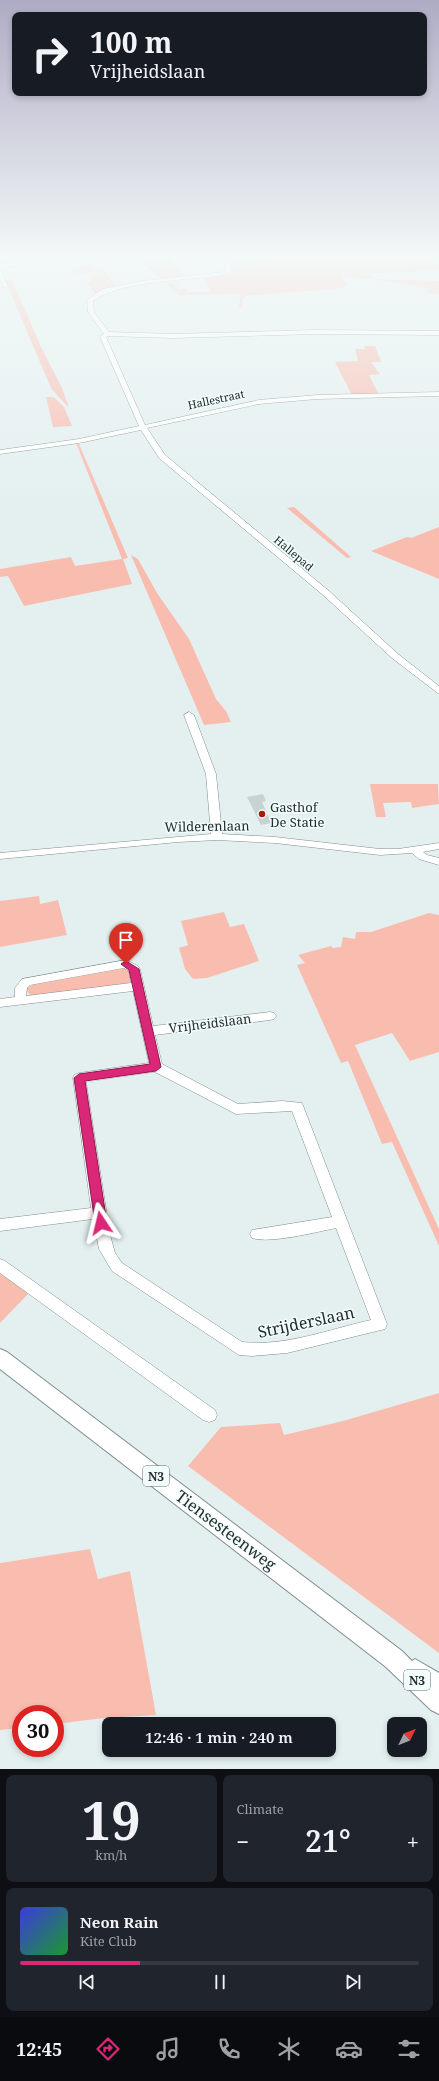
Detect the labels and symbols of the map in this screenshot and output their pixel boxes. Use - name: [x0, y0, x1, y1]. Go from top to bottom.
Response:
- street label: Hallestraat: [186, 386, 246, 412]
- street label: Hallepad: [271, 532, 317, 574]
- place label: Gasthof De Statie: [270, 798, 324, 831]
- marker: Gasthof De Statie: [257, 809, 267, 819]
- street label: Wilderenlaan: [164, 816, 250, 836]
- pin: [109, 923, 143, 964]
- street label: Vrijheidslaan: [168, 1009, 253, 1037]
- position arrow: [80, 1202, 122, 1244]
- street label: Strijderslaan: [256, 1301, 356, 1343]
- road number: N3: [143, 1466, 169, 1486]
- street label: Tiensesteenweg: [171, 1485, 281, 1575]
- road number: N3: [404, 1670, 430, 1690]
- speed limit sign: 30: [12, 1705, 64, 1757]
- north arrow: [387, 1717, 427, 1757]

